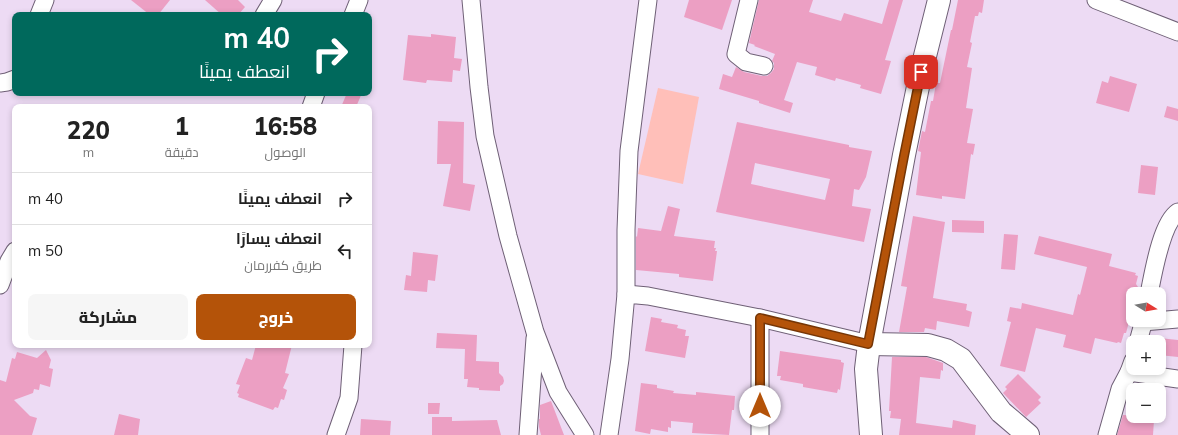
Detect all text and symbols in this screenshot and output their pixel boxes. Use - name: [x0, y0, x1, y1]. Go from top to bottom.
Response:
- text: 40 m: [224, 20, 290, 55]
- icon: right: [304, 28, 356, 80]
- pin: [904, 55, 938, 89]
- text: انعطف يمينًا: [199, 60, 290, 83]
- icon: arrive: [910, 61, 932, 83]
- text: 1: [174, 111, 189, 141]
- text: 16:58: [253, 111, 317, 141]
- text: 220: [67, 115, 110, 145]
- text: m: [83, 144, 94, 160]
- text: دقيقة: [165, 144, 199, 160]
- text: الوصول: [265, 144, 306, 160]
- icon: right: [334, 188, 356, 210]
- text: 40 m: [28, 189, 63, 208]
- text: انعطف يمينًا: [238, 189, 322, 208]
- text: انعطف يسارًا: [236, 229, 322, 248]
- icon: left: [334, 240, 356, 262]
- text: 50 m: [28, 241, 63, 260]
- text: طريق كفررمان: [244, 257, 322, 273]
- north arrow: [1126, 287, 1166, 327]
- map controls: [1126, 287, 1166, 423]
- button: مشاركة: [28, 294, 188, 340]
- button: خروج: [196, 294, 356, 340]
- button: +: [1126, 335, 1166, 375]
- button: −: [1126, 383, 1166, 423]
- position arrow: [739, 385, 781, 427]

